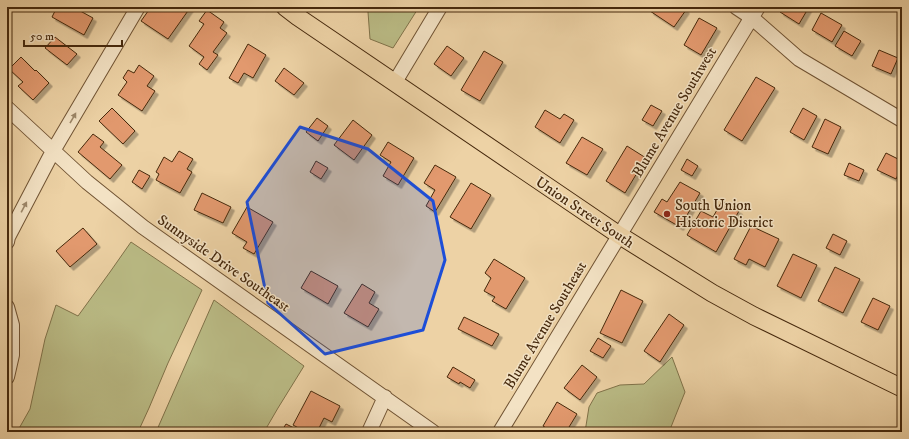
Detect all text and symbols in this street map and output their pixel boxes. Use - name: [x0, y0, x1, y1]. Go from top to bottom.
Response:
- scale bar: [24, 22, 122, 48]
- text: 50 m: [30, 29, 54, 44]
- street label: Blume Avenue Southwest: [628, 43, 721, 181]
- one-way arrow: [70, 112, 77, 123]
- street label: Union Street South: [532, 172, 638, 253]
- place label: South Union Historic District: [675, 196, 773, 232]
- one-way arrow: [21, 201, 28, 213]
- marker: South Union Historic District: [662, 209, 672, 219]
- street label: Sunnyside Drive Southeast: [154, 210, 294, 317]
- street label: Blume Avenue Southeast: [500, 258, 591, 393]

